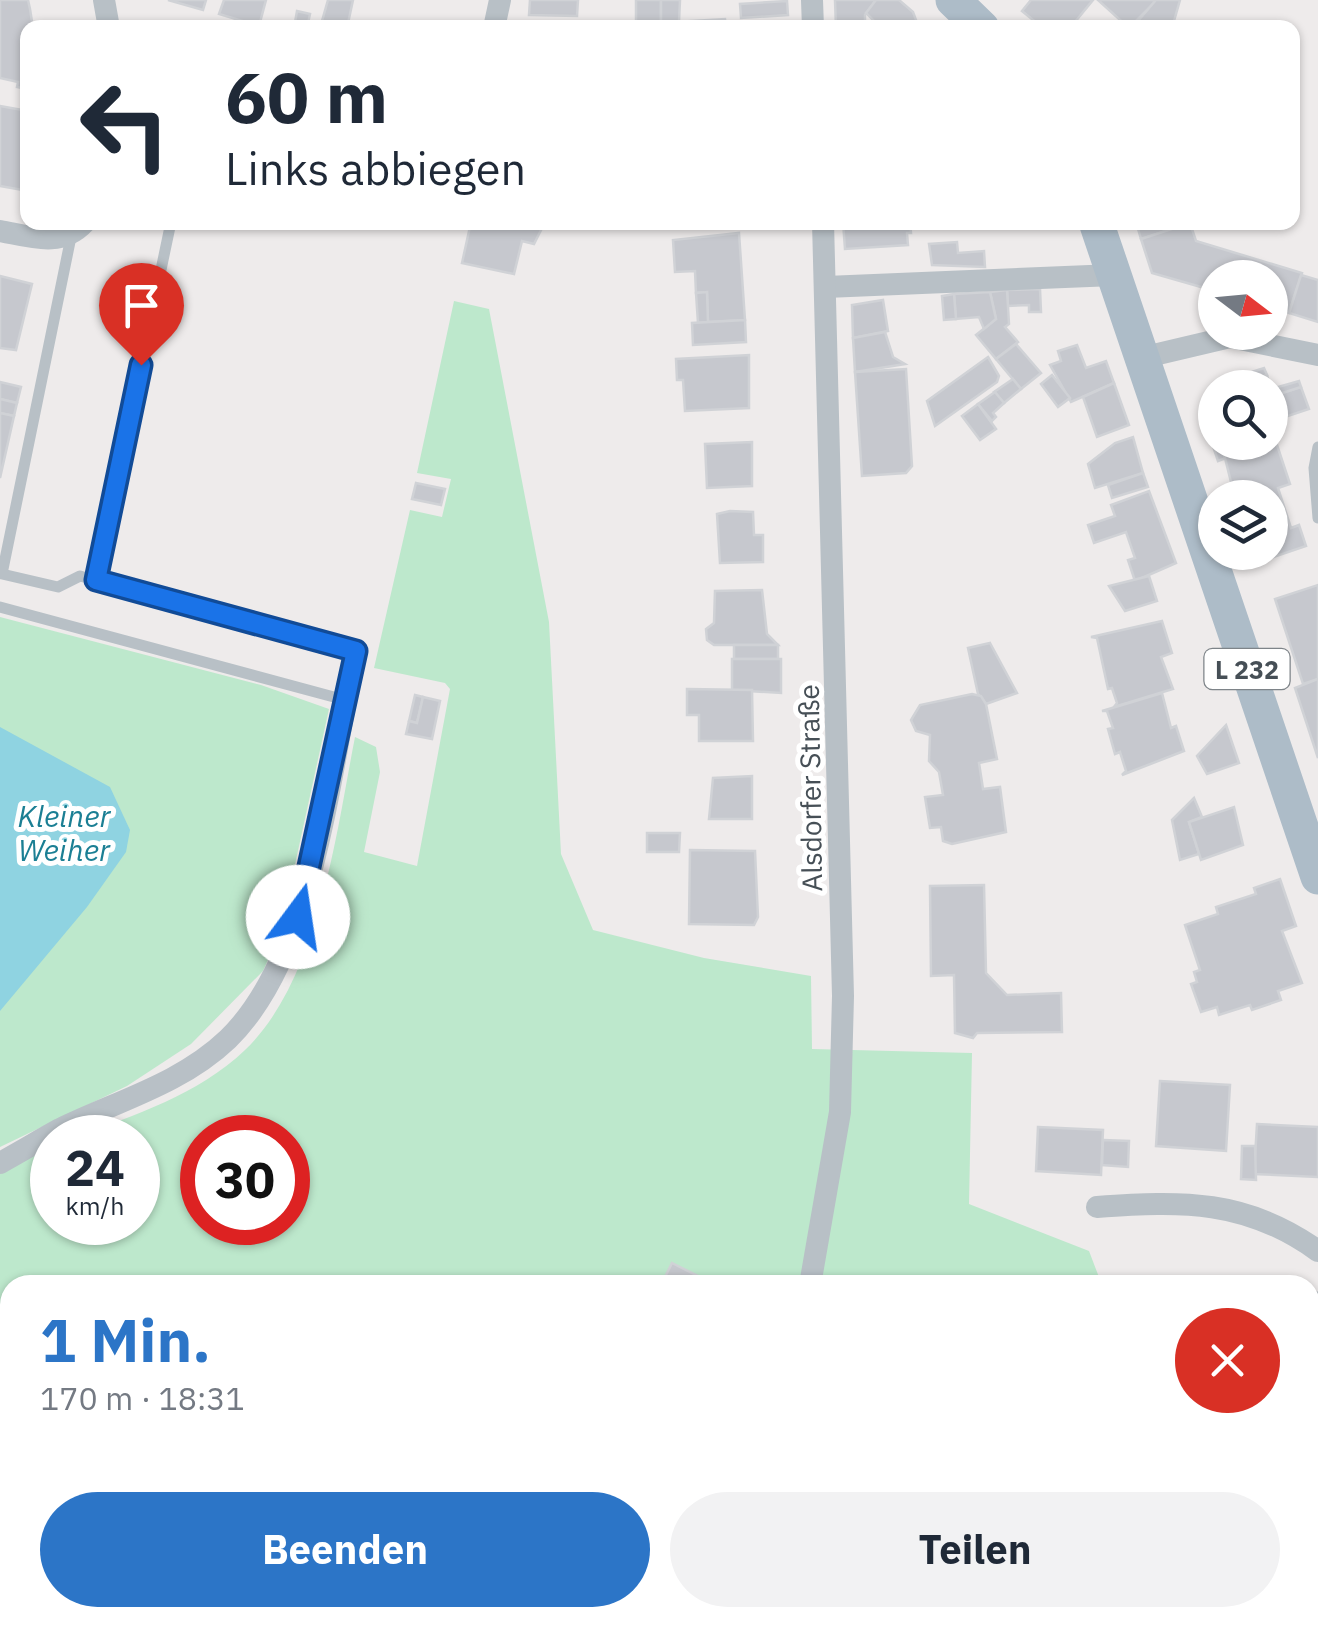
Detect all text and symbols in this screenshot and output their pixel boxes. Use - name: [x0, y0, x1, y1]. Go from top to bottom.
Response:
- text: 60 m: [225, 51, 388, 142]
- icon: left: [60, 60, 190, 190]
- text: Links abbiegen: [225, 139, 526, 197]
- north arrow: [1198, 260, 1288, 350]
- map controls: [1198, 260, 1288, 570]
- pin: [99, 263, 184, 366]
- icon: arrive: [114, 278, 169, 333]
- button: search: [1198, 370, 1288, 460]
- button: layers: [1198, 480, 1288, 570]
- road number: L 232: [1204, 649, 1290, 689]
- street label: Alsdorfer Straße: [790, 684, 830, 892]
- water label: Kleiner Weiher: [18, 796, 111, 869]
- position arrow: [246, 865, 350, 969]
- speed limit sign: 30: [180, 1115, 310, 1245]
- text: 24: [65, 1135, 125, 1200]
- text: km/h: [66, 1189, 124, 1222]
- text: 1 Min.: [40, 1300, 211, 1379]
- button: close: [1175, 1308, 1280, 1413]
- text: 170 m · 18:31: [40, 1377, 245, 1419]
- button: Beenden: [40, 1492, 650, 1607]
- button: Teilen: [670, 1492, 1280, 1607]

